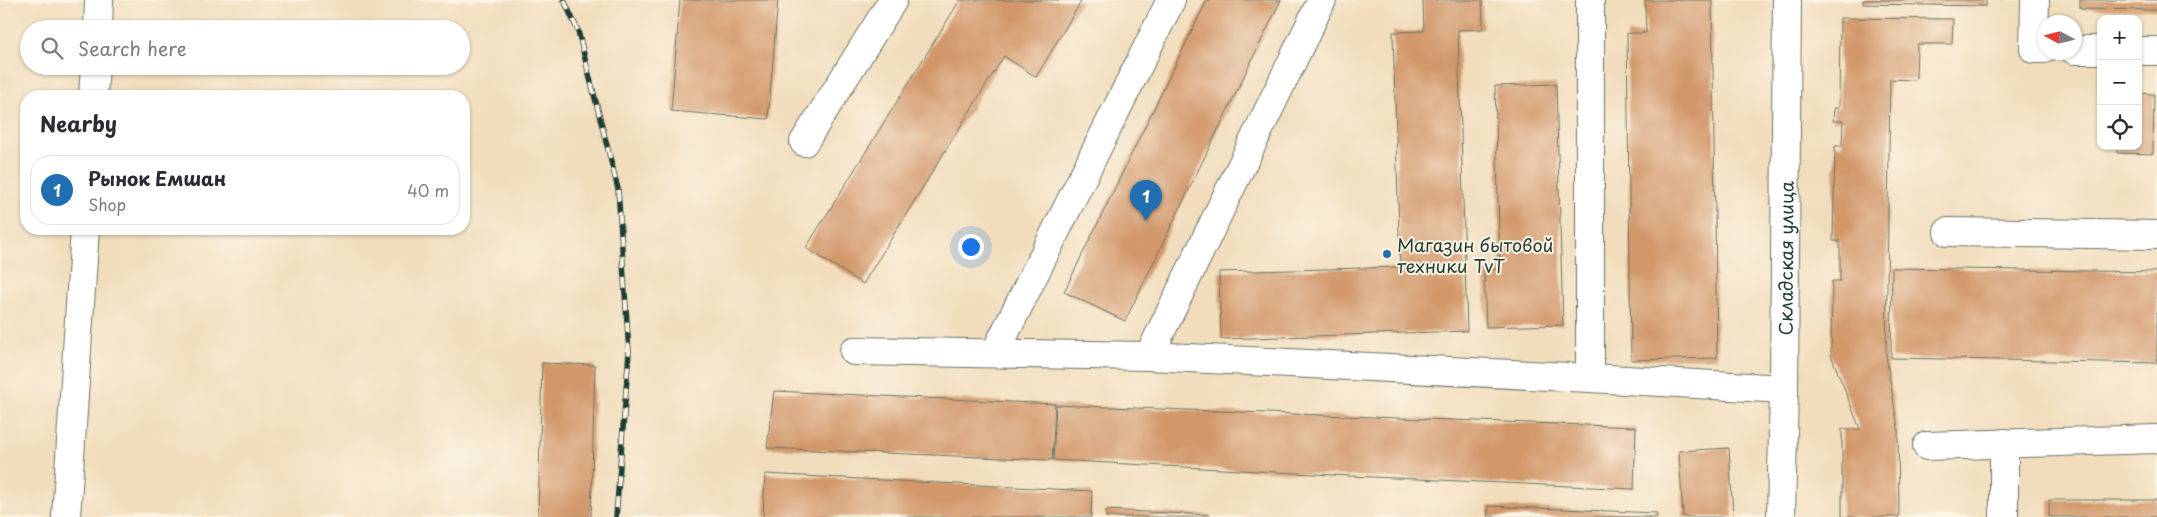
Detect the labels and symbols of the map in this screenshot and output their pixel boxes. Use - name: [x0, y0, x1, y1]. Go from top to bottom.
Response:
- north arrow: [2037, 15, 2082, 60]
- pin: 1: [1130, 180, 1162, 221]
- street label: Складская улица: [1771, 180, 1799, 335]
- place label: Магазин бытовой техники TvT: [1397, 231, 1553, 279]
- your location: [958, 234, 984, 260]
- marker: Магазин бытовой техники TvT: [1381, 248, 1393, 260]

